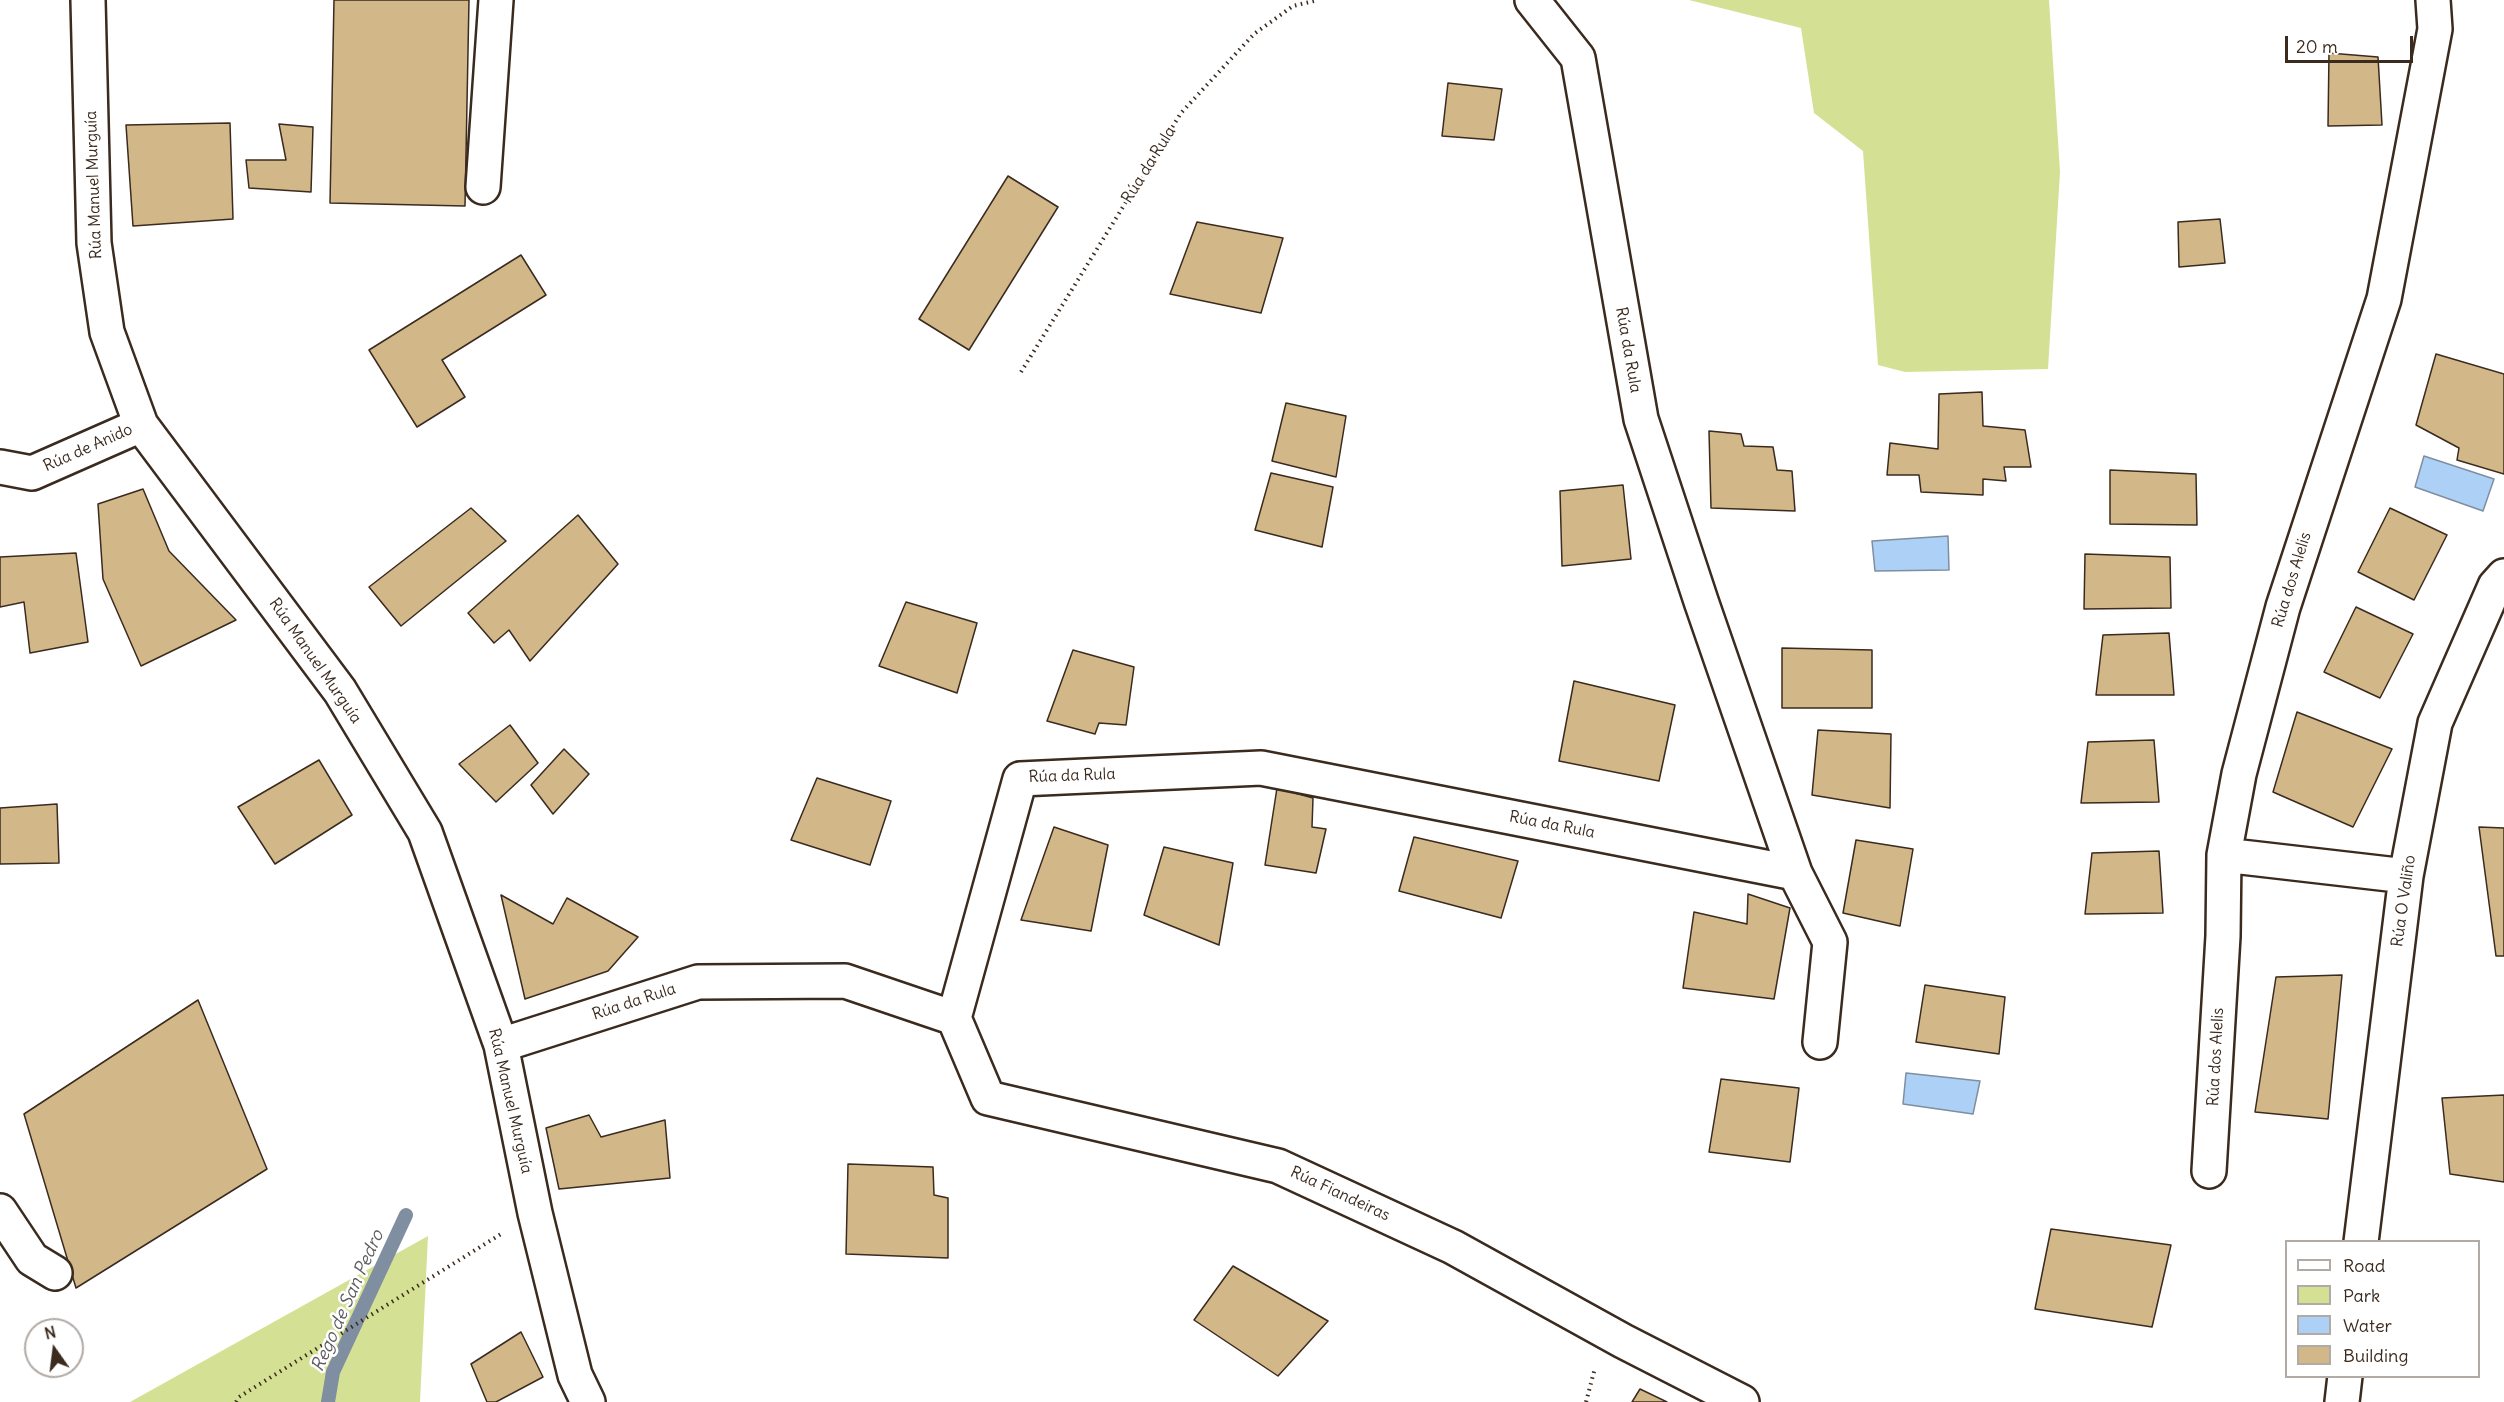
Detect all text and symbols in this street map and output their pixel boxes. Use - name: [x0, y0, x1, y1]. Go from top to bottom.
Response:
- scale bar: [2288, 24, 2416, 62]
- text: 20 m: [2296, 35, 2338, 58]
- street label: Rúa Manuel Murguía: [82, 111, 106, 259]
- street label: Rúa da Rula: [1118, 123, 1180, 207]
- street label: Rúa da Rula: [1611, 306, 1645, 394]
- street label: Rúa de Anido: [40, 420, 136, 476]
- street label: Rúa dos Alelis: [2268, 530, 2316, 630]
- street label: Rúa Manuel Murguía: [265, 595, 365, 727]
- street label: Rúa da Rula: [1028, 765, 1116, 787]
- street label: Rúa da Rula: [1508, 807, 1596, 843]
- street label: Rúa O Valiño: [2388, 854, 2420, 948]
- street label: Rúa da Rula: [590, 979, 678, 1025]
- street label: Rúa dos Alelis: [2204, 1007, 2228, 1107]
- street label: Rúa Manuel Murguía: [484, 1027, 536, 1175]
- street label: Rúa Fiandeiras: [1287, 1163, 1393, 1225]
- water label: Rego de San Pedro: [307, 1227, 389, 1375]
- legend: [2285, 1240, 2480, 1378]
- text: Road: [2343, 1254, 2385, 1277]
- text: Park: [2343, 1284, 2380, 1307]
- text: Water: [2343, 1314, 2392, 1337]
- north arrow: [24, 1318, 84, 1378]
- text: N: [42, 1321, 58, 1344]
- text: Building: [2343, 1344, 2408, 1367]

